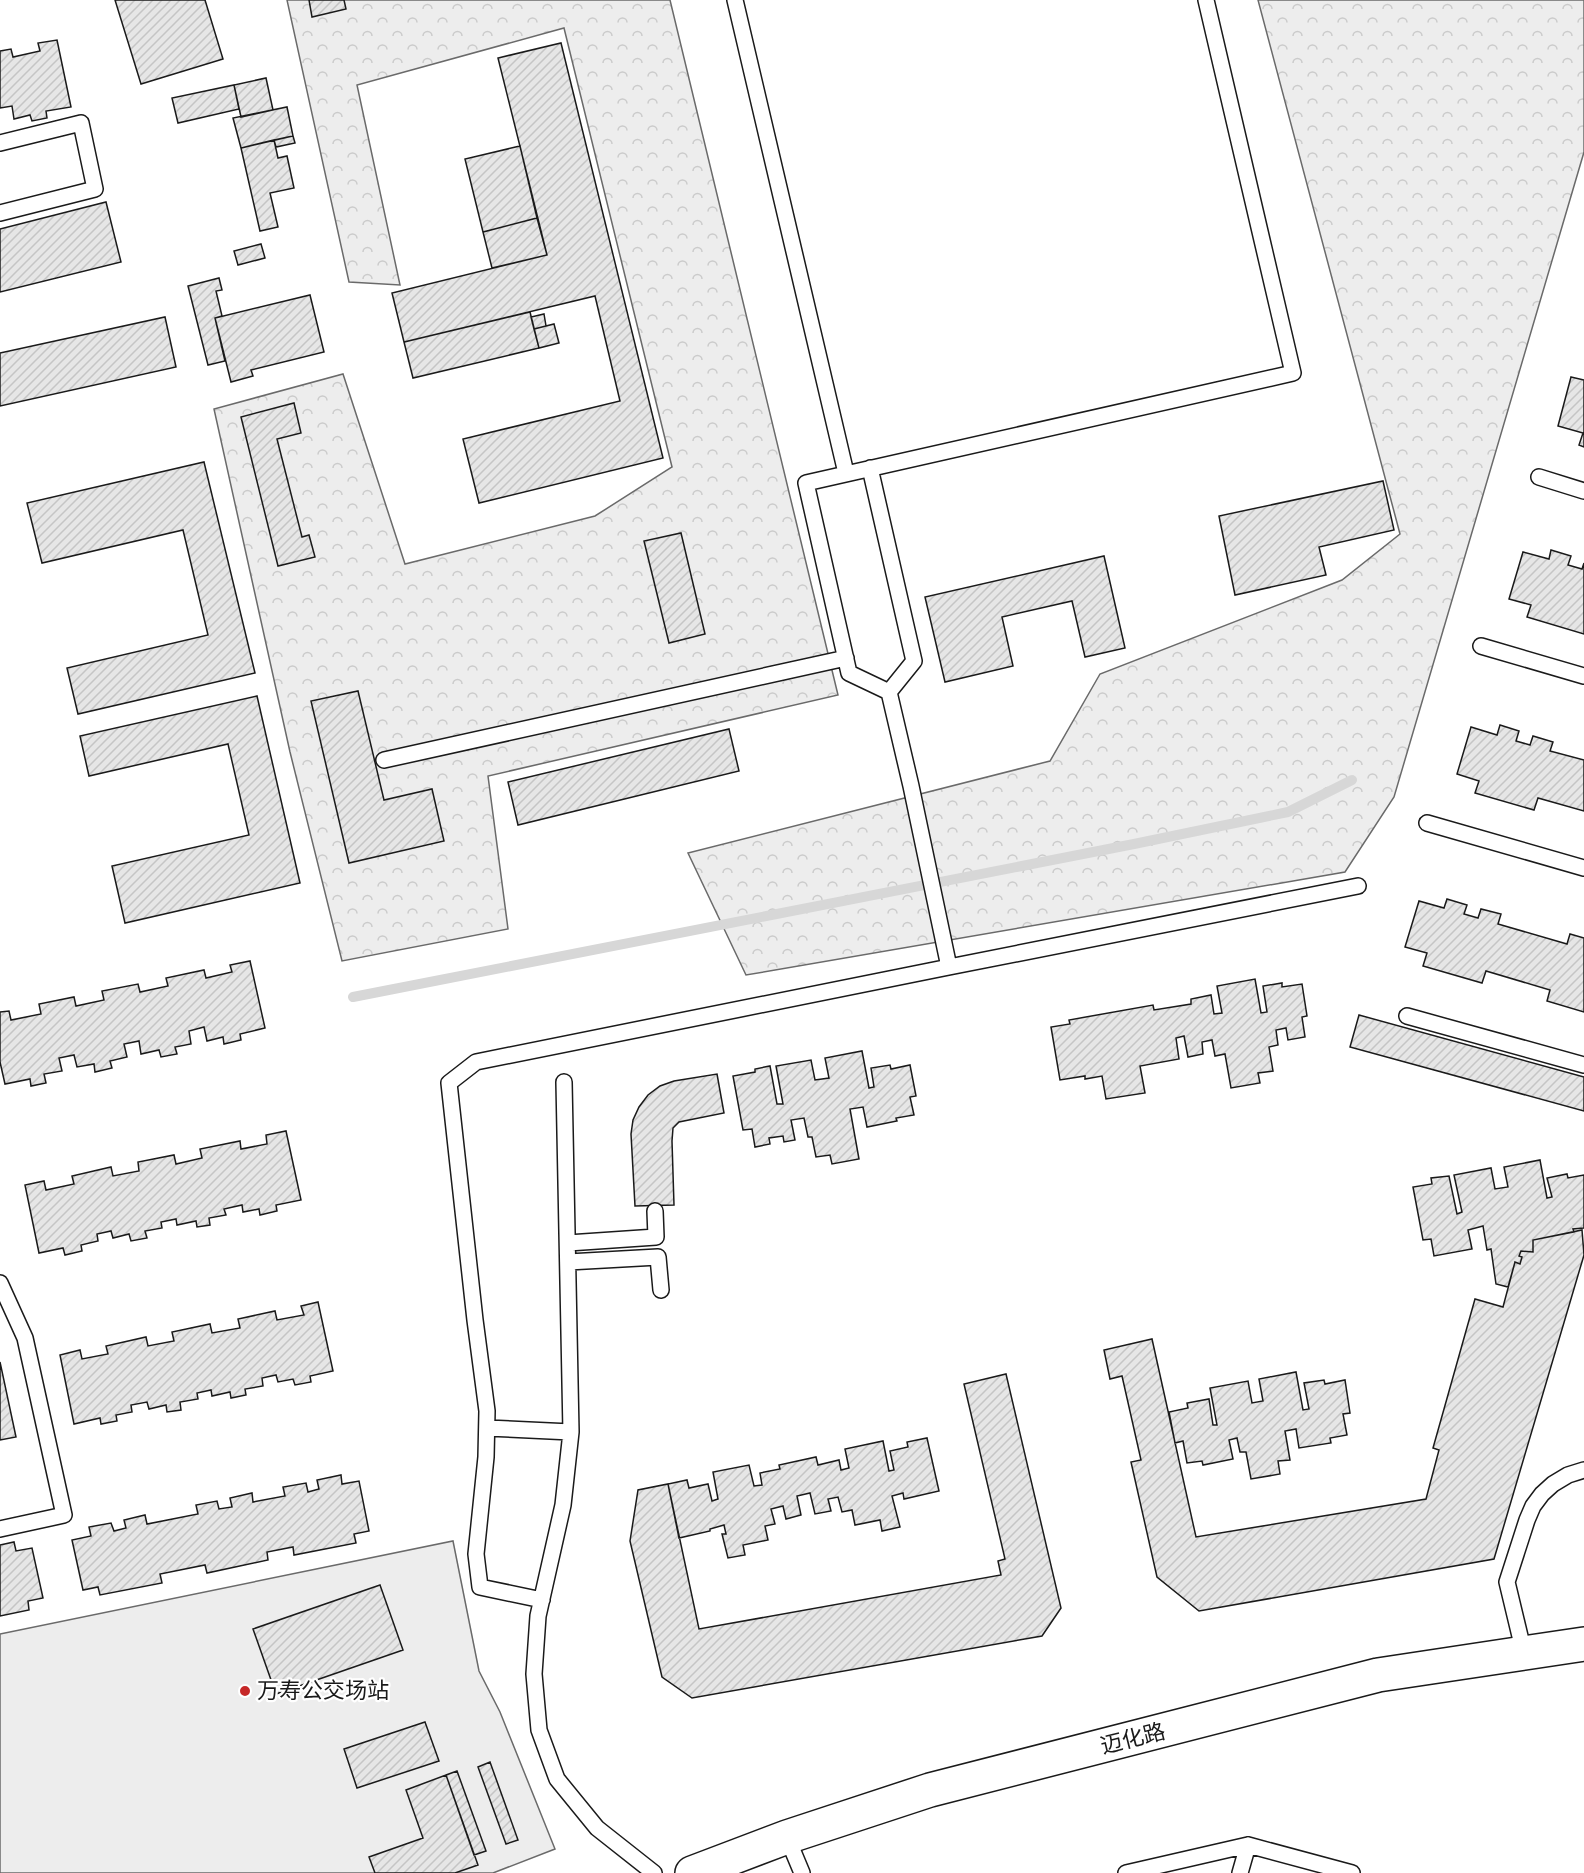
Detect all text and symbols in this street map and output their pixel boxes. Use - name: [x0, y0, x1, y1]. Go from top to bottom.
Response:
- place label: 万寿公交场站: [257, 1679, 389, 1702]
- marker: 万寿公交场站: [238, 1684, 252, 1698]
- street label: 迈化路: [1098, 1719, 1168, 1758]

